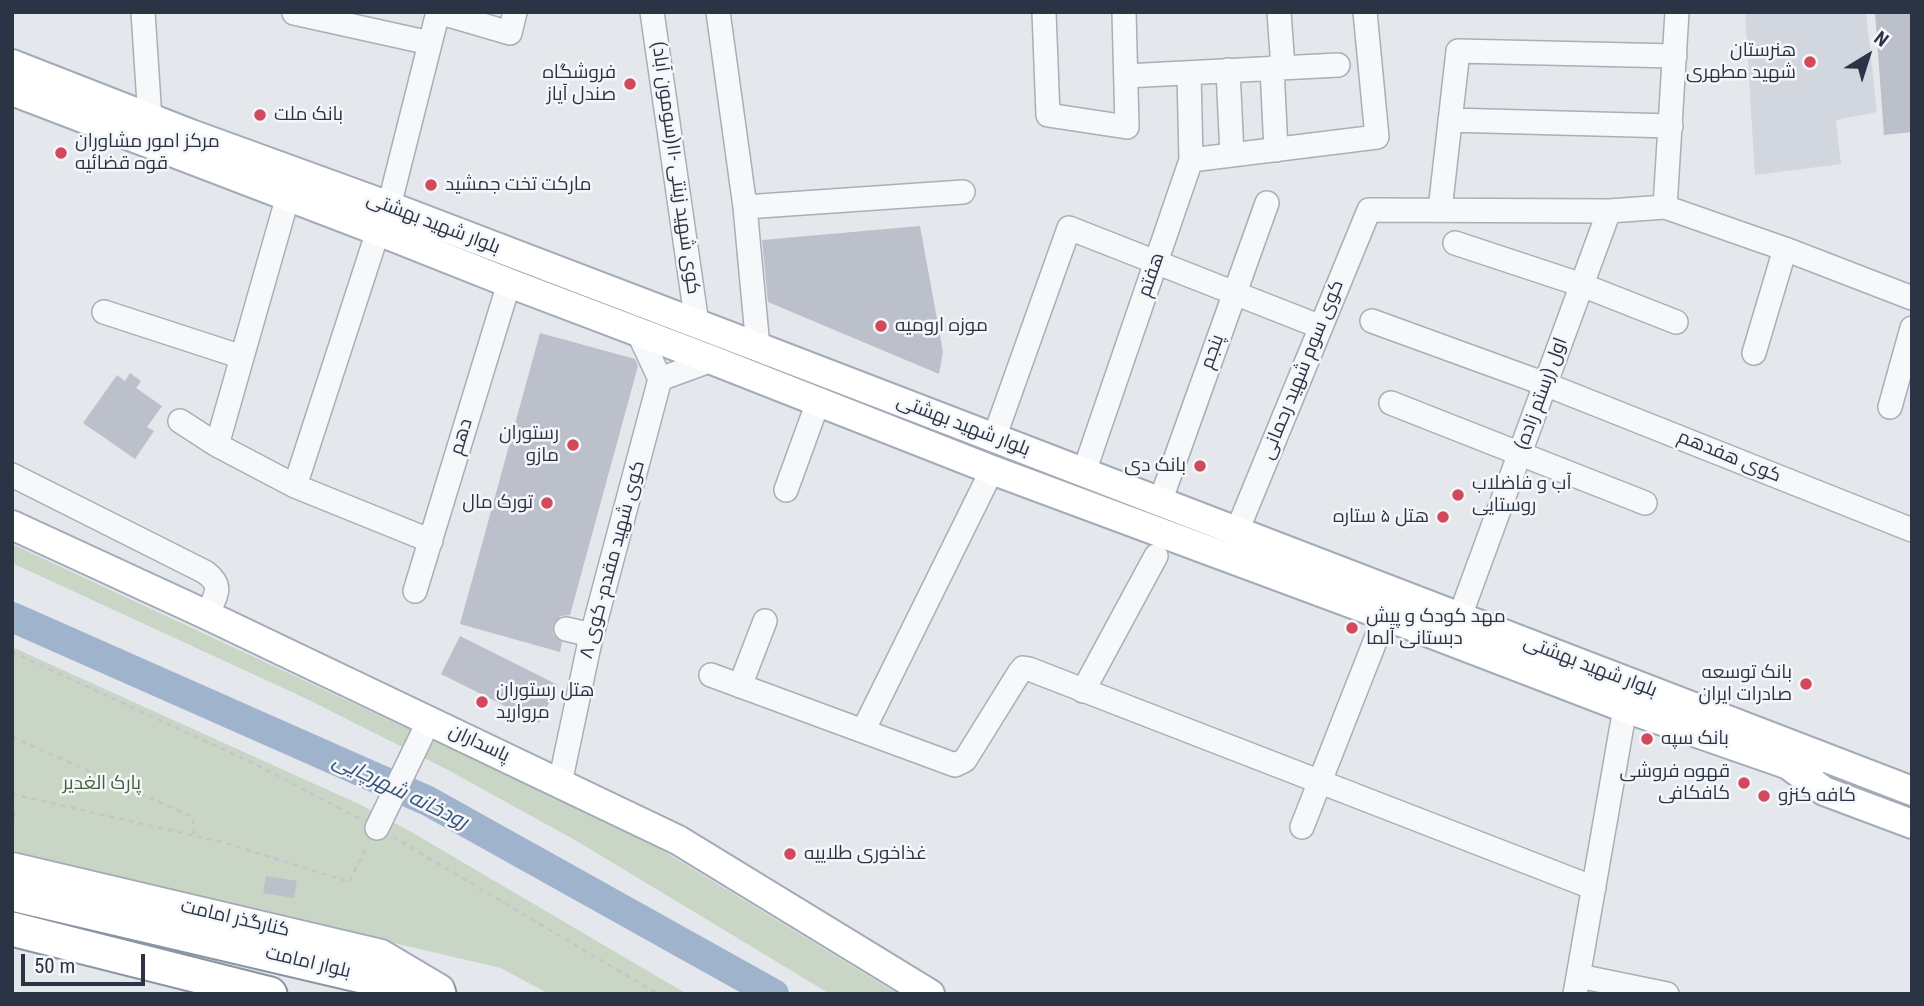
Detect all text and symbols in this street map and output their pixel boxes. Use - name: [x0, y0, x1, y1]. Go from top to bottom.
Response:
- north arrow: [1833, 21, 1903, 91]
- text: N: [1870, 26, 1893, 52]
- street label: کوی شهید زینتی -۱۱(سومون آباد): [646, 40, 704, 296]
- place label: هنرستان شهید مطهری: [1686, 40, 1796, 84]
- marker: هنرستان شهید مطهری: [1802, 54, 1818, 70]
- place label: فروشگاه صندل آیاز: [543, 62, 616, 106]
- marker: فروشگاه صندل آیاز: [622, 76, 638, 92]
- place label: بانک ملت: [274, 104, 343, 126]
- marker: بانک ملت: [252, 107, 268, 123]
- place label: مرکز امور مشاوران قوه قضائیه: [75, 131, 220, 175]
- marker: مرکز امور مشاوران قوه قضائیه: [53, 145, 69, 161]
- place label: مارکت تخت جمشید: [445, 174, 591, 196]
- marker: مارکت تخت جمشید: [423, 177, 439, 193]
- street label: بلوار شهید بهشتی: [363, 188, 503, 260]
- street label: هفتم: [1134, 250, 1170, 300]
- street label: کوی سوم شهید رحمانی: [1257, 277, 1349, 463]
- place label: موزه ارومیه: [895, 315, 988, 337]
- marker: موزه ارومیه: [873, 318, 889, 334]
- street label: پنجم: [1196, 332, 1230, 372]
- street label: اول (رستم زاده): [1511, 335, 1573, 453]
- street label: بلوار شهید بهشتی: [893, 390, 1033, 462]
- street label: دهم: [446, 416, 478, 458]
- place label: رستوران مازو: [499, 423, 559, 467]
- street label: کوی هفدهم: [1674, 426, 1784, 488]
- marker: رستوران مازو: [565, 437, 581, 453]
- place label: بانک دی: [1124, 455, 1186, 477]
- street label: کوی شهید مقدم- کوی ۸: [576, 458, 650, 662]
- marker: بانک دی: [1192, 458, 1208, 474]
- place label: آب و فاضلاب روستایی: [1472, 473, 1572, 517]
- marker: آب و فاضلاب روستایی: [1450, 487, 1466, 503]
- place label: تورک مال: [462, 492, 533, 514]
- marker: تورک مال: [539, 495, 555, 511]
- place label: هتل ۵ ستاره: [1333, 506, 1429, 528]
- marker: هتل ۵ ستاره: [1435, 509, 1451, 525]
- place label: مهد کودک و پیش دبستانی آلما: [1366, 606, 1506, 650]
- marker: مهد کودک و پیش دبستانی آلما: [1344, 620, 1360, 636]
- street label: بلوار شهید بهشتی: [1520, 631, 1660, 703]
- place label: بانک توسعه صادرات ایران: [1699, 662, 1792, 706]
- marker: بانک توسعه صادرات ایران: [1798, 676, 1814, 692]
- place label: هتل رستوران مروارید: [496, 680, 594, 724]
- marker: هتل رستوران مروارید: [474, 694, 490, 710]
- street label: پاسداران: [445, 720, 513, 768]
- place label: بانک سپه: [1661, 728, 1729, 750]
- marker: بانک سپه: [1639, 731, 1655, 747]
- water label: رودخانه شهرچایی: [328, 748, 472, 836]
- place label: قهوه فروشی کافکافی: [1619, 761, 1730, 805]
- park label: پارک الغدیر: [63, 773, 141, 795]
- marker: قهوه فروشی کافکافی: [1736, 775, 1752, 791]
- place label: کافه کنزو: [1778, 785, 1856, 807]
- marker: کافه کنزو: [1756, 788, 1772, 804]
- place label: غذاخوری طلاییه: [804, 843, 927, 865]
- marker: غذاخوری طلاییه: [782, 846, 798, 862]
- street label: کنارگذر امامت: [178, 895, 292, 943]
- scale bar: [24, 940, 149, 984]
- street label: بلوار امامت: [263, 942, 353, 984]
- text: 50 m: [34, 954, 75, 978]

